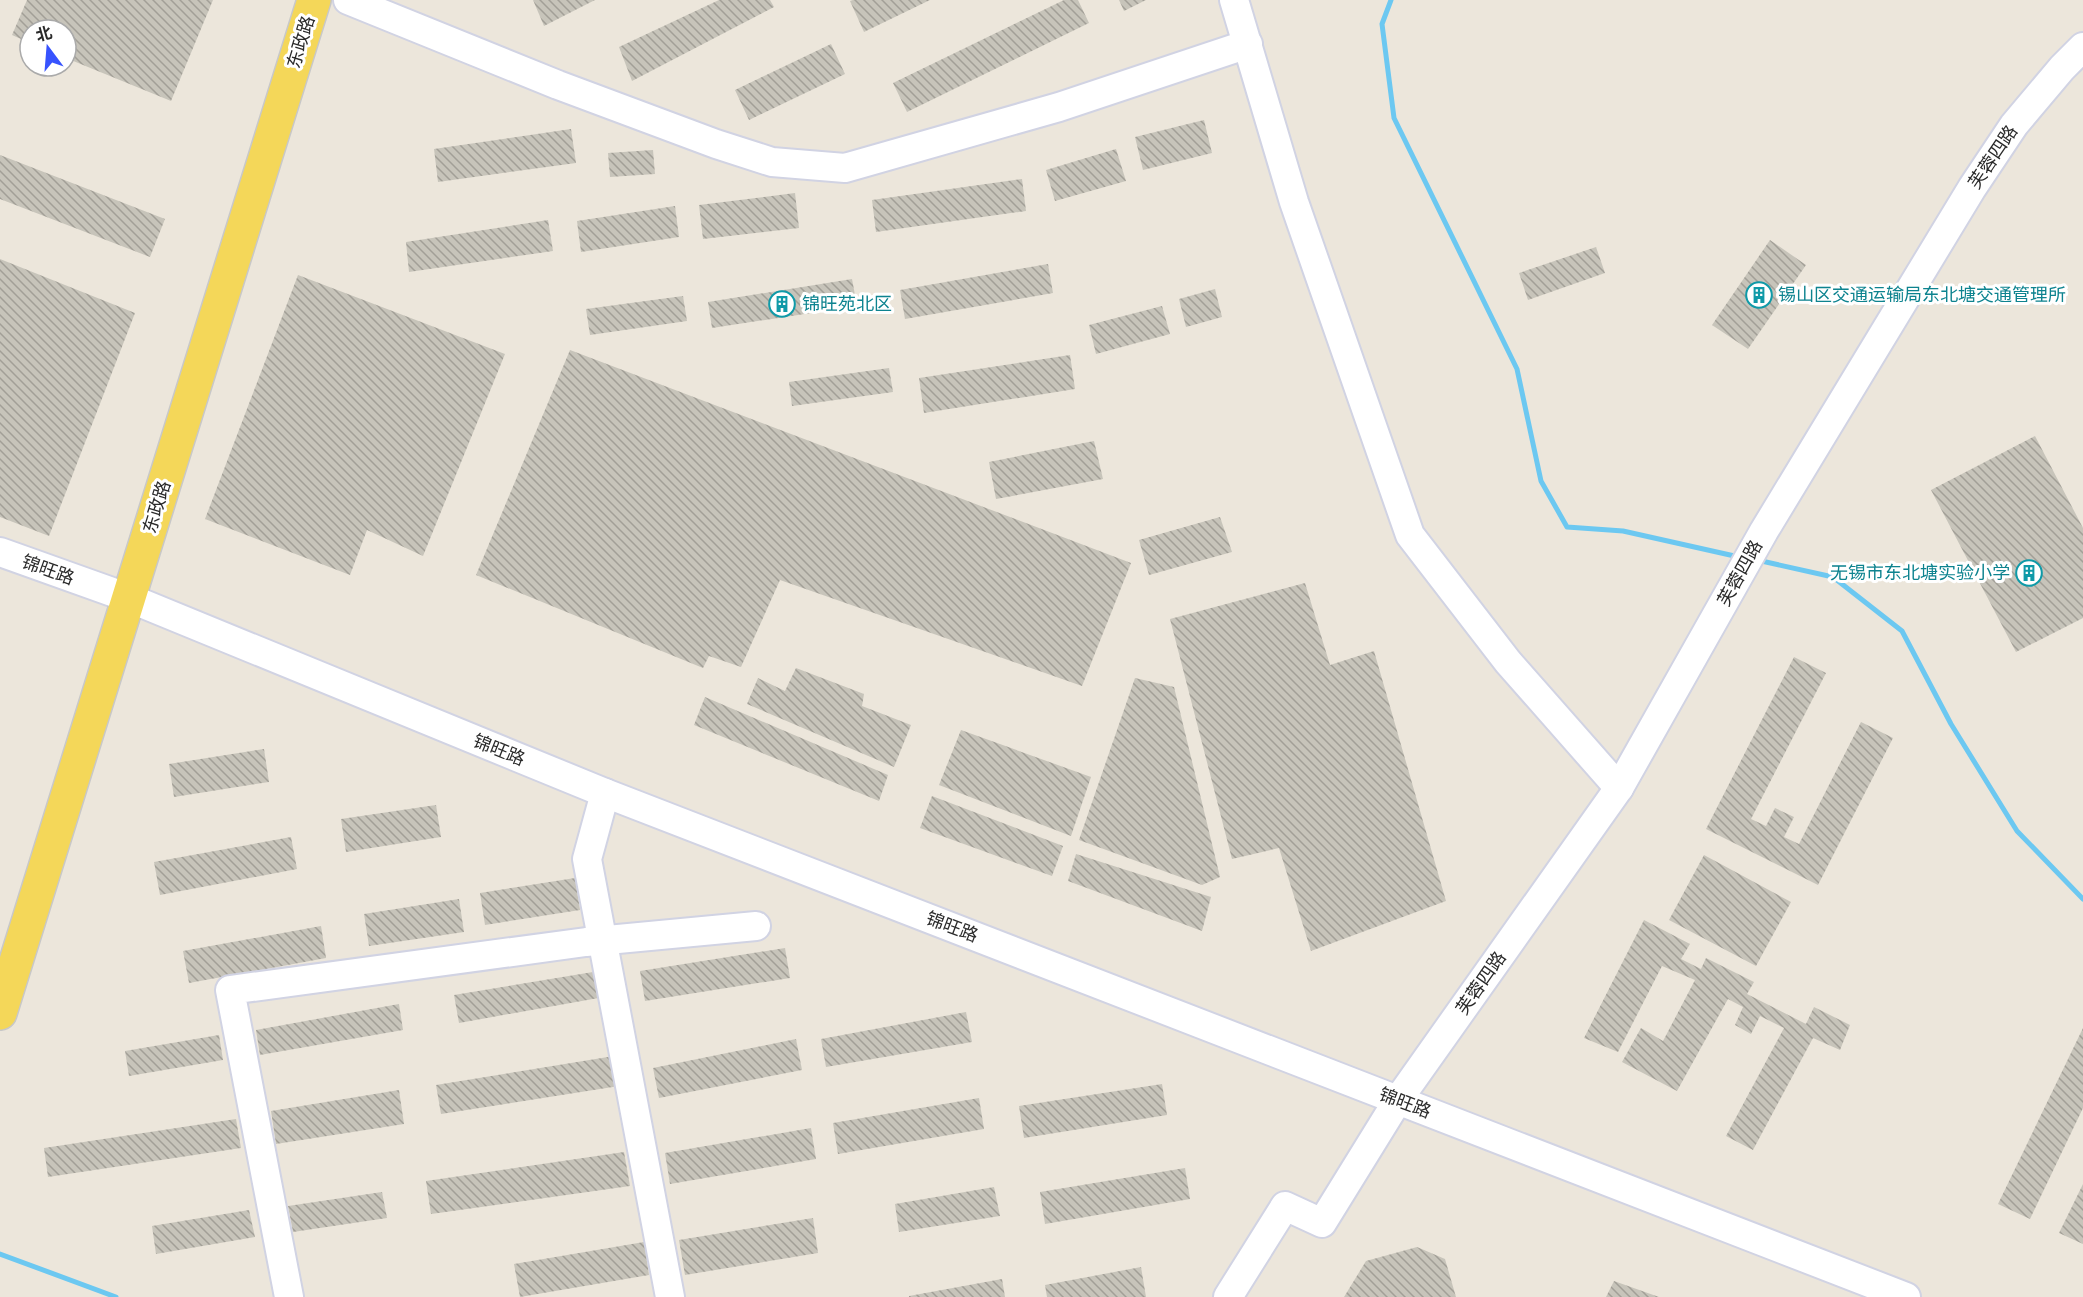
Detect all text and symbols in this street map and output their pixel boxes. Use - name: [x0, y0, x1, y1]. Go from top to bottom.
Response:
- street label: 东政路: [282, 13, 318, 71]
- north arrow: [18, 18, 78, 78]
- text: 北: [33, 22, 54, 44]
- street label: 芙蓉四路: [1963, 120, 2021, 192]
- building icon: 锡山区交通运输局东北塘交通管理所: [1744, 280, 1774, 310]
- place label: 锡山区交通运输局东北塘交通管理所: [1778, 283, 2066, 305]
- building icon: 锦旺苑北区: [767, 289, 797, 319]
- place label: 锦旺苑北区: [802, 292, 892, 314]
- street label: 东政路: [138, 478, 174, 536]
- street label: 芙蓉四路: [1712, 536, 1766, 609]
- street label: 锦旺路: [19, 549, 77, 589]
- building icon: 无锡市东北塘实验小学: [2014, 558, 2044, 588]
- place label: 无锡市东北塘实验小学: [1830, 561, 2010, 583]
- street label: 锦旺路: [470, 729, 529, 769]
- street label: 锦旺路: [923, 906, 982, 946]
- street label: 芙蓉四路: [1451, 947, 1510, 1018]
- street label: 锦旺路: [1376, 1082, 1435, 1122]

